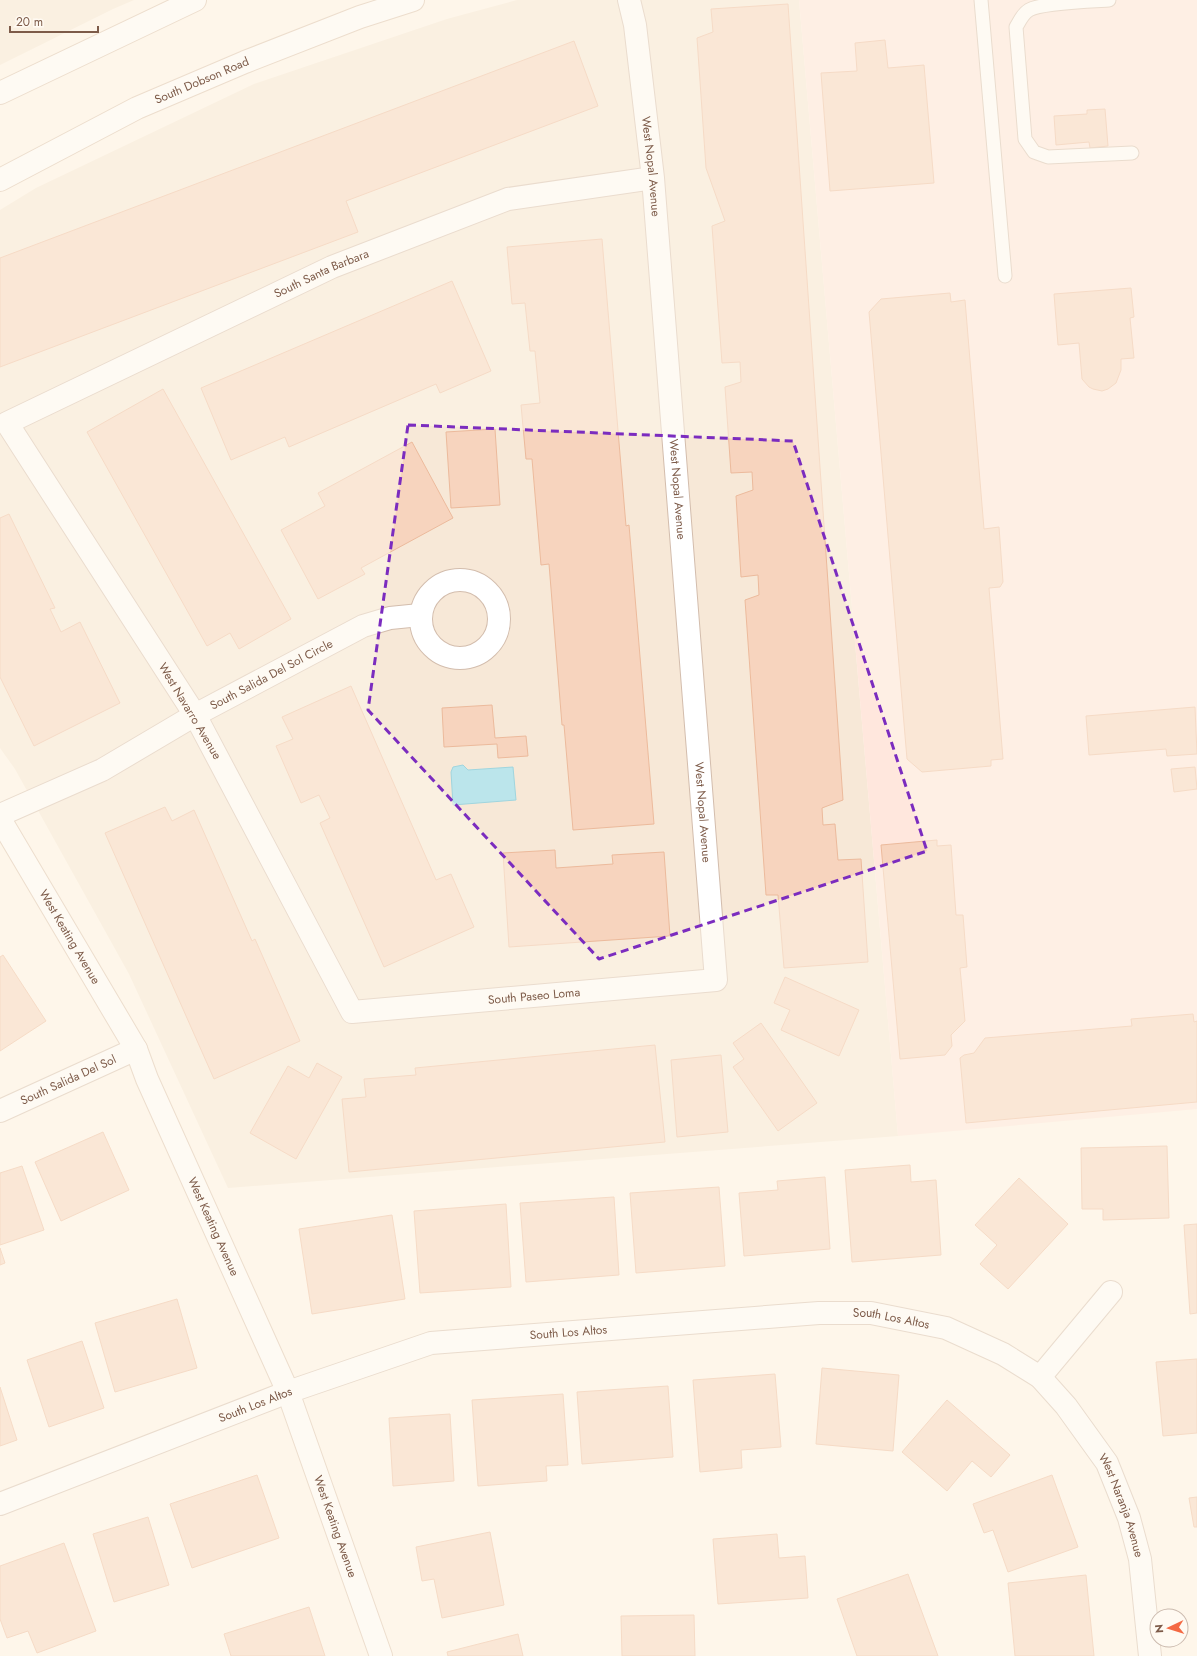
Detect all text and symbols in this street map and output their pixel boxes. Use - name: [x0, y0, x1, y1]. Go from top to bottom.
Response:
- scale bar: [10, 8, 98, 34]
- text: 20 m: [16, 13, 43, 31]
- street label: South Dobson Road: [152, 52, 252, 109]
- street label: West Nopal Avenue: [637, 115, 665, 217]
- street label: South Santa Barbara: [271, 245, 372, 303]
- street label: West Nopal Avenue: [665, 438, 690, 540]
- street label: South Salida Del Sol Circle: [207, 635, 336, 715]
- street label: West Navarro Avenue: [154, 659, 226, 763]
- street label: West Nopal Avenue: [690, 761, 716, 863]
- street label: West Keating Avenue: [35, 886, 105, 988]
- street label: South Paseo Loma: [487, 983, 581, 1009]
- street label: South Salida Del Sol: [17, 1050, 119, 1110]
- street label: West Keating Avenue: [183, 1174, 244, 1279]
- street label: South Los Altos: [853, 1304, 931, 1334]
- street label: South Los Altos: [529, 1320, 608, 1344]
- street label: South Los Altos: [216, 1382, 295, 1427]
- street label: West Naranja Avenue: [1094, 1450, 1148, 1559]
- street label: West Keating Avenue: [309, 1473, 362, 1580]
- north arrow: [1149, 1608, 1189, 1648]
- text: N: [1151, 1624, 1167, 1634]

